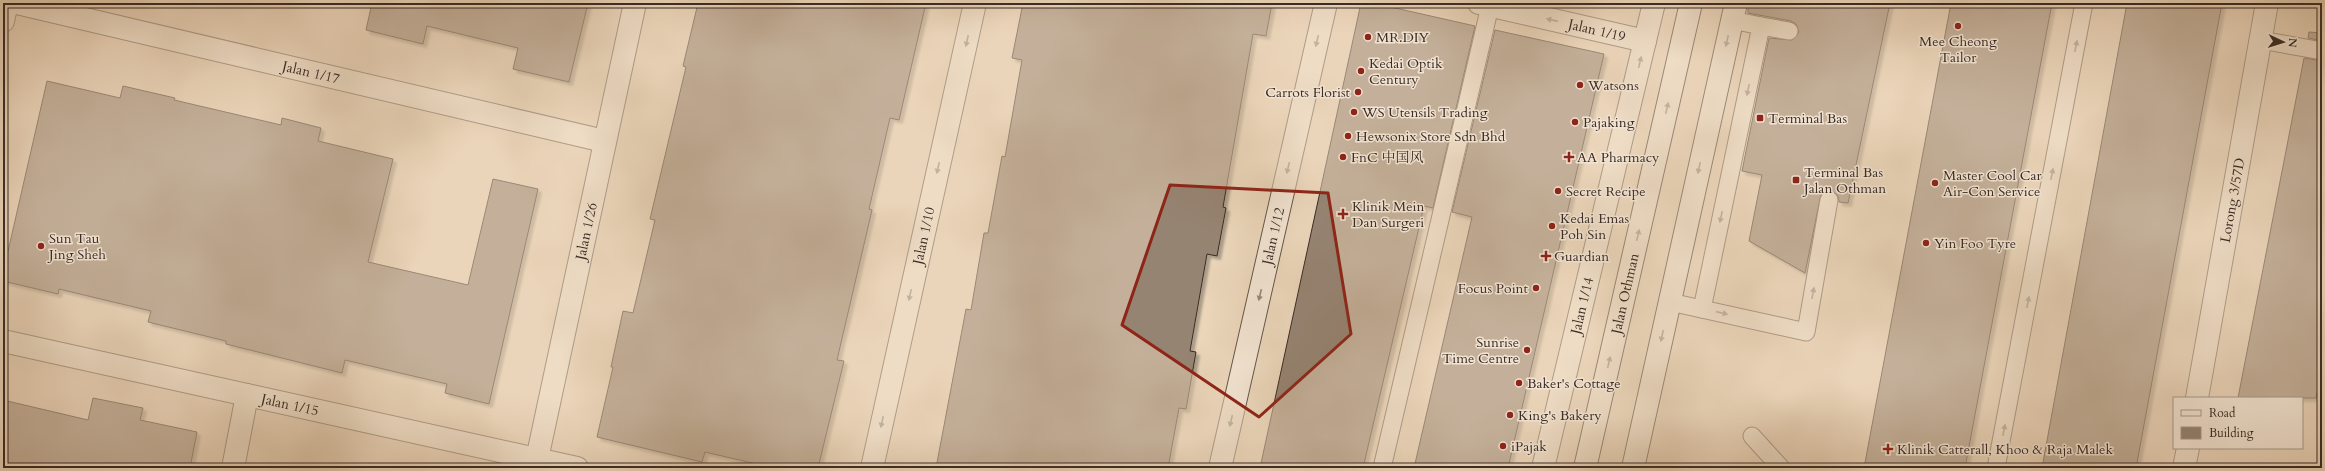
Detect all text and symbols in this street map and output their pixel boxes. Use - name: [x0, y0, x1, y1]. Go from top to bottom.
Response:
- street label: Jalan 1/19: [1564, 14, 1627, 46]
- one-way arrow: [1546, 16, 1558, 22]
- marker: Mee Cheong Tailor: [1953, 21, 1963, 31]
- north arrow: [2263, 22, 2303, 62]
- place label: MR.DIY: [1376, 28, 1430, 47]
- marker: MR.DIY: [1363, 32, 1373, 42]
- place label: Mee Cheong Tailor: [1919, 32, 1997, 67]
- one-way arrow: [963, 35, 969, 47]
- one-way arrow: [1314, 35, 1320, 47]
- one-way arrow: [1724, 35, 1730, 47]
- text: N: [2285, 37, 2300, 48]
- one-way arrow: [2073, 40, 2079, 53]
- place label: Kedai Optik Century: [1369, 54, 1443, 89]
- street label: Jalan 1/17: [279, 56, 342, 88]
- one-way arrow: [1637, 56, 1643, 69]
- marker: Kedai Optik Century: [1356, 66, 1366, 76]
- place label: Watsons: [1587, 76, 1639, 95]
- marker: Watsons: [1575, 80, 1585, 90]
- place label: Carrots Florist: [1265, 83, 1351, 102]
- one-way arrow: [1745, 83, 1751, 96]
- marker: Carrots Florist: [1353, 87, 1363, 97]
- one-way arrow: [1665, 102, 1671, 114]
- place label: WS Utensils Trading: [1361, 103, 1488, 122]
- marker: WS Utensils Trading: [1349, 107, 1359, 117]
- place label: Terminal Bas: [1768, 109, 1847, 128]
- place label: Pajaking: [1583, 113, 1635, 132]
- marker: Terminal Bas: [1755, 113, 1765, 123]
- marker: Pajaking: [1570, 117, 1580, 127]
- place label: Hewsonix Store Sdn Bhd: [1356, 127, 1506, 146]
- marker: Hewsonix Store Sdn Bhd: [1343, 131, 1353, 141]
- place label: FnC 中国风: [1351, 148, 1423, 167]
- place label: AA Pharmacy: [1577, 148, 1660, 167]
- marker: FnC 中国风: [1338, 152, 1348, 162]
- marker: AA Pharmacy: [1564, 152, 1574, 162]
- street label: Lorong 3/57D: [2215, 156, 2249, 244]
- one-way arrow: [935, 162, 941, 174]
- one-way arrow: [1285, 162, 1291, 174]
- one-way arrow: [1696, 162, 1702, 174]
- place label: Terminal Bas Jalan Othman: [1802, 163, 1886, 198]
- place label: Master Cool Car Air-Con Service: [1943, 166, 2042, 201]
- one-way arrow: [2049, 168, 2055, 180]
- marker: Terminal Bas Jalan Othman: [1791, 175, 1801, 185]
- marker: Master Cool Car Air-Con Service: [1930, 178, 1940, 188]
- place label: Secret Recipe: [1566, 182, 1646, 201]
- marker: Secret Recipe: [1553, 186, 1563, 196]
- place label: Klinik Mein Dan Surgeri: [1352, 197, 1425, 232]
- street label: Jalan 1/26: [570, 201, 601, 264]
- street label: Jalan 1/10: [907, 205, 939, 268]
- street label: Jalan 1/12: [1257, 205, 1289, 268]
- marker: Klinik Mein Dan Surgeri: [1337, 208, 1349, 220]
- place label: Kedai Emas Poh Sin: [1560, 209, 1630, 244]
- one-way arrow: [1718, 211, 1724, 223]
- marker: Kedai Emas Poh Sin: [1547, 221, 1557, 231]
- place label: Sun Tau Jing Sheh: [47, 229, 106, 264]
- one-way arrow: [1636, 229, 1642, 241]
- place label: Yin Foo Tyre: [1934, 234, 2016, 253]
- marker: Yin Foo Tyre: [1921, 238, 1931, 248]
- marker: Sun Tau Jing Sheh: [36, 241, 46, 251]
- place label: Guardian: [1554, 247, 1609, 266]
- marker: Guardian: [1541, 251, 1551, 261]
- street label: Jalan Othman: [1606, 251, 1643, 338]
- street label: Jalan 1/14: [1565, 275, 1598, 338]
- place label: Focus Point: [1458, 279, 1529, 298]
- marker: Focus Point: [1531, 283, 1541, 293]
- one-way arrow: [1810, 287, 1816, 300]
- one-way arrow: [1256, 288, 1262, 301]
- one-way arrow: [907, 289, 913, 301]
- one-way arrow: [2025, 296, 2031, 308]
- one-way arrow: [1716, 310, 1728, 316]
- one-way arrow: [1659, 330, 1665, 342]
- place label: Sunrise Time Centre: [1442, 333, 1519, 368]
- marker: Sunrise Time Centre: [1522, 345, 1532, 355]
- one-way arrow: [1607, 356, 1613, 368]
- place label: Baker's Cottage: [1527, 374, 1621, 393]
- marker: Baker's Cottage: [1514, 378, 1524, 388]
- street label: Jalan 1/15: [258, 389, 321, 420]
- legend: [2173, 397, 2303, 449]
- text: Road: [2209, 405, 2236, 421]
- place label: King's Bakery: [1518, 406, 1602, 425]
- marker: King's Bakery: [1505, 410, 1515, 420]
- one-way arrow: [1227, 415, 1233, 427]
- one-way arrow: [879, 416, 885, 428]
- one-way arrow: [2001, 424, 2007, 436]
- text: Building: [2209, 425, 2254, 441]
- place label: iPajak: [1511, 437, 1547, 456]
- place label: Klinik Catterall, Khoo & Raja Malek: [1897, 440, 2113, 459]
- marker: iPajak: [1498, 441, 1508, 451]
- marker: Klinik Catterall, Khoo & Raja Malek: [1882, 443, 1894, 455]

